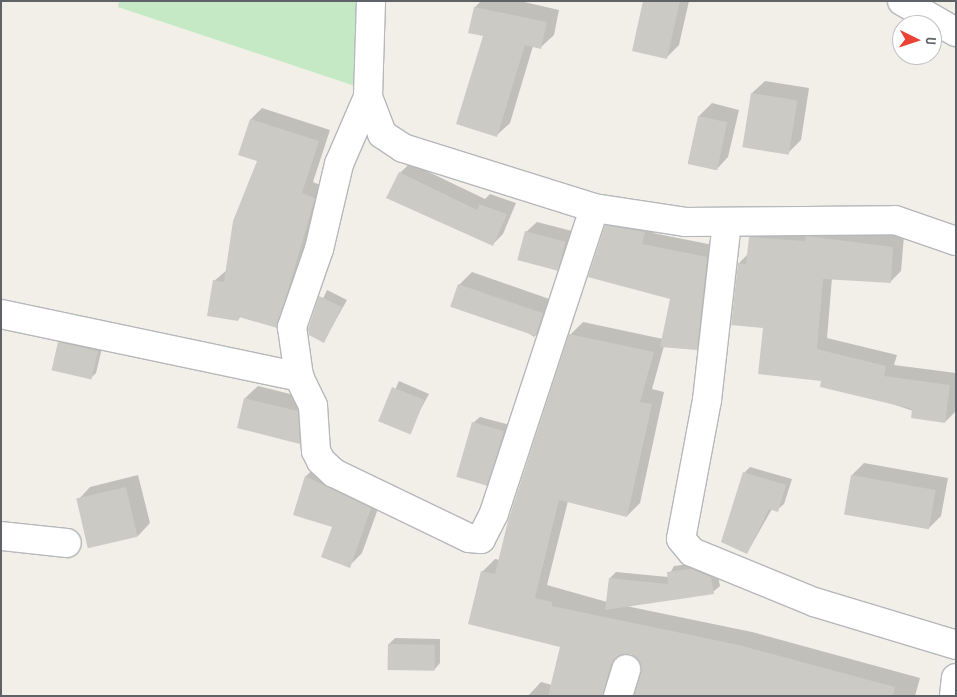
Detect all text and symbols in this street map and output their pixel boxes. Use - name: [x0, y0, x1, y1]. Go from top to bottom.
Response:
- north arrow: [892, 15, 942, 65]
- text: U: [922, 37, 940, 45]

